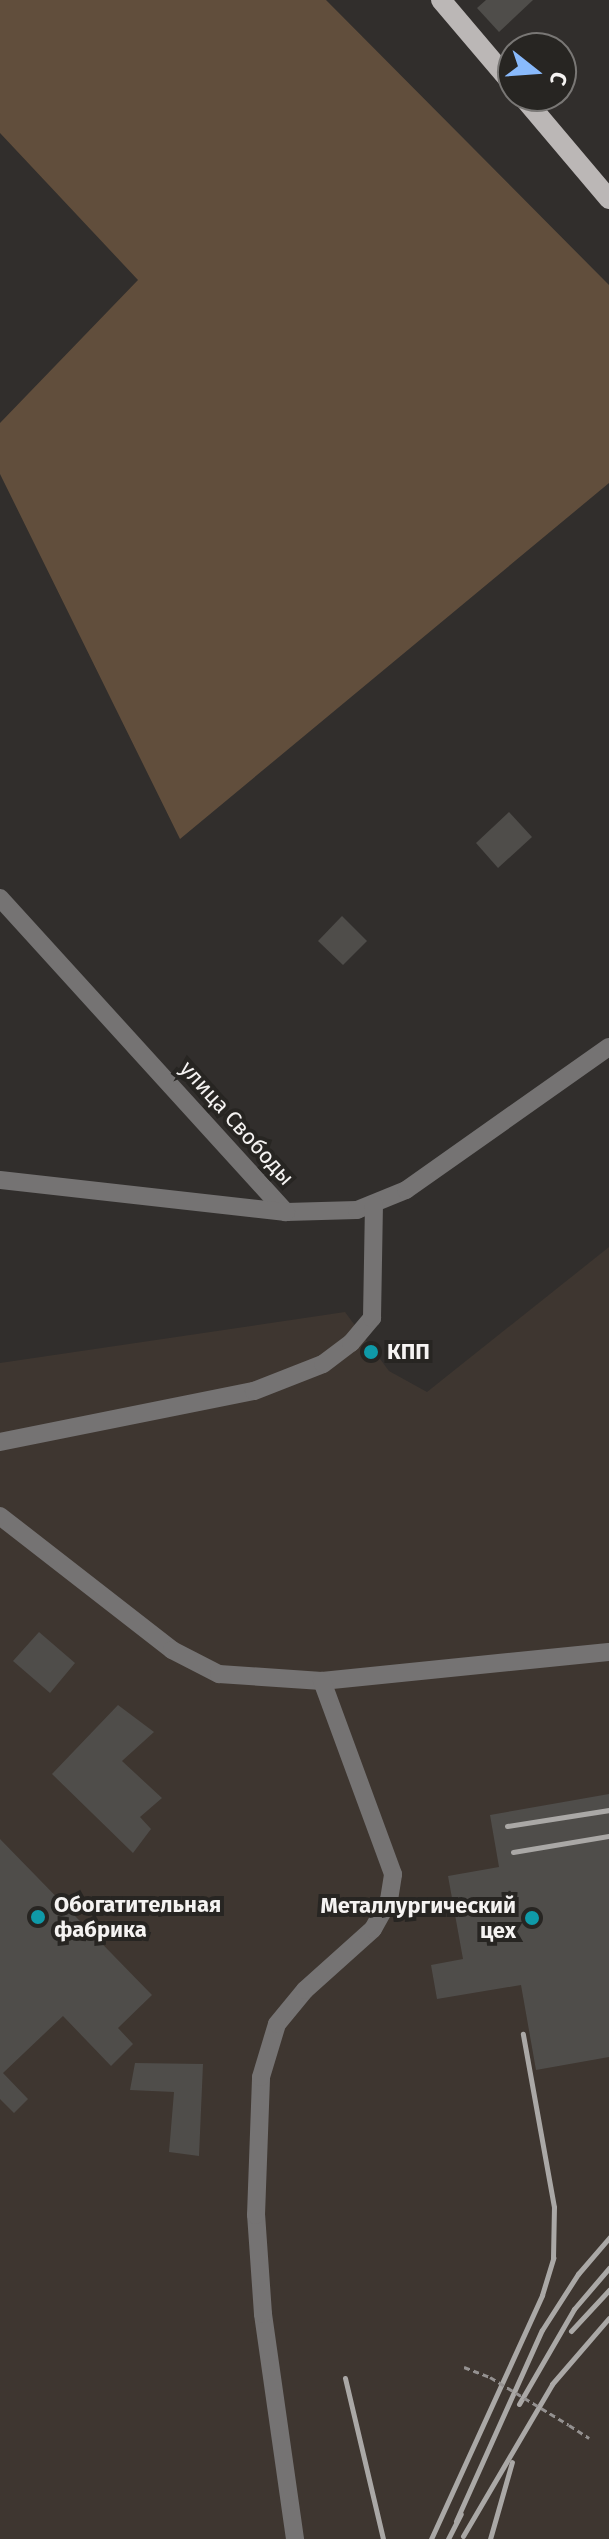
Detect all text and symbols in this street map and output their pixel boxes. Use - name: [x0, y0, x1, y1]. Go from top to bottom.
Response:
- north arrow: [497, 32, 577, 112]
- text: С: [544, 69, 573, 89]
- street label: улица Свободы: [174, 1055, 300, 1191]
- place label: КПП: [387, 1339, 430, 1365]
- marker: КПП: [362, 1343, 380, 1361]
- place label: Обогатительная фабрика: [54, 1891, 221, 1942]
- place label: Металлургический цех: [321, 1892, 516, 1944]
- marker: Обогатительная фабрика: [29, 1908, 47, 1926]
- marker: Металлургический цех: [523, 1909, 541, 1927]

